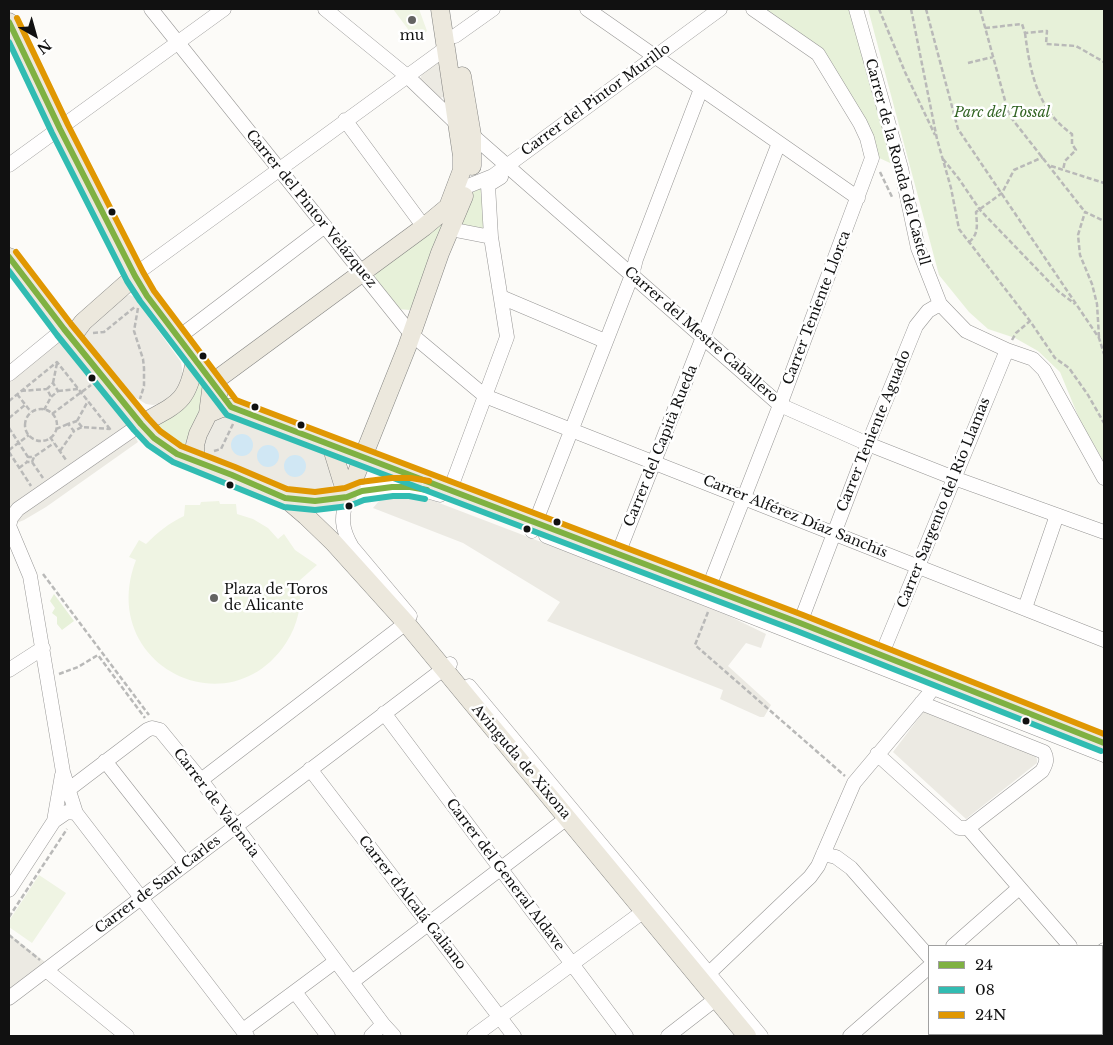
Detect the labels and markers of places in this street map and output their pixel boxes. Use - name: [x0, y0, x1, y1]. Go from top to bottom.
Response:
- marker: mu: [406, 14, 418, 26]
- place label: mu: [400, 28, 424, 44]
- unlabelled marker: [107, 207, 117, 217]
- unlabelled marker: [198, 351, 208, 361]
- unlabelled marker: [87, 373, 97, 383]
- unlabelled marker: [250, 402, 260, 412]
- unlabelled marker: [296, 420, 306, 430]
- unlabelled marker: [225, 480, 235, 490]
- unlabelled marker: [344, 501, 354, 511]
- unlabelled marker: [552, 517, 562, 527]
- unlabelled marker: [522, 524, 532, 534]
- place label: Plaza de Toros de Alicante: [224, 582, 328, 614]
- marker: Plaza de Toros de Alicante: [208, 592, 220, 604]
- unlabelled marker: [1021, 716, 1031, 726]

